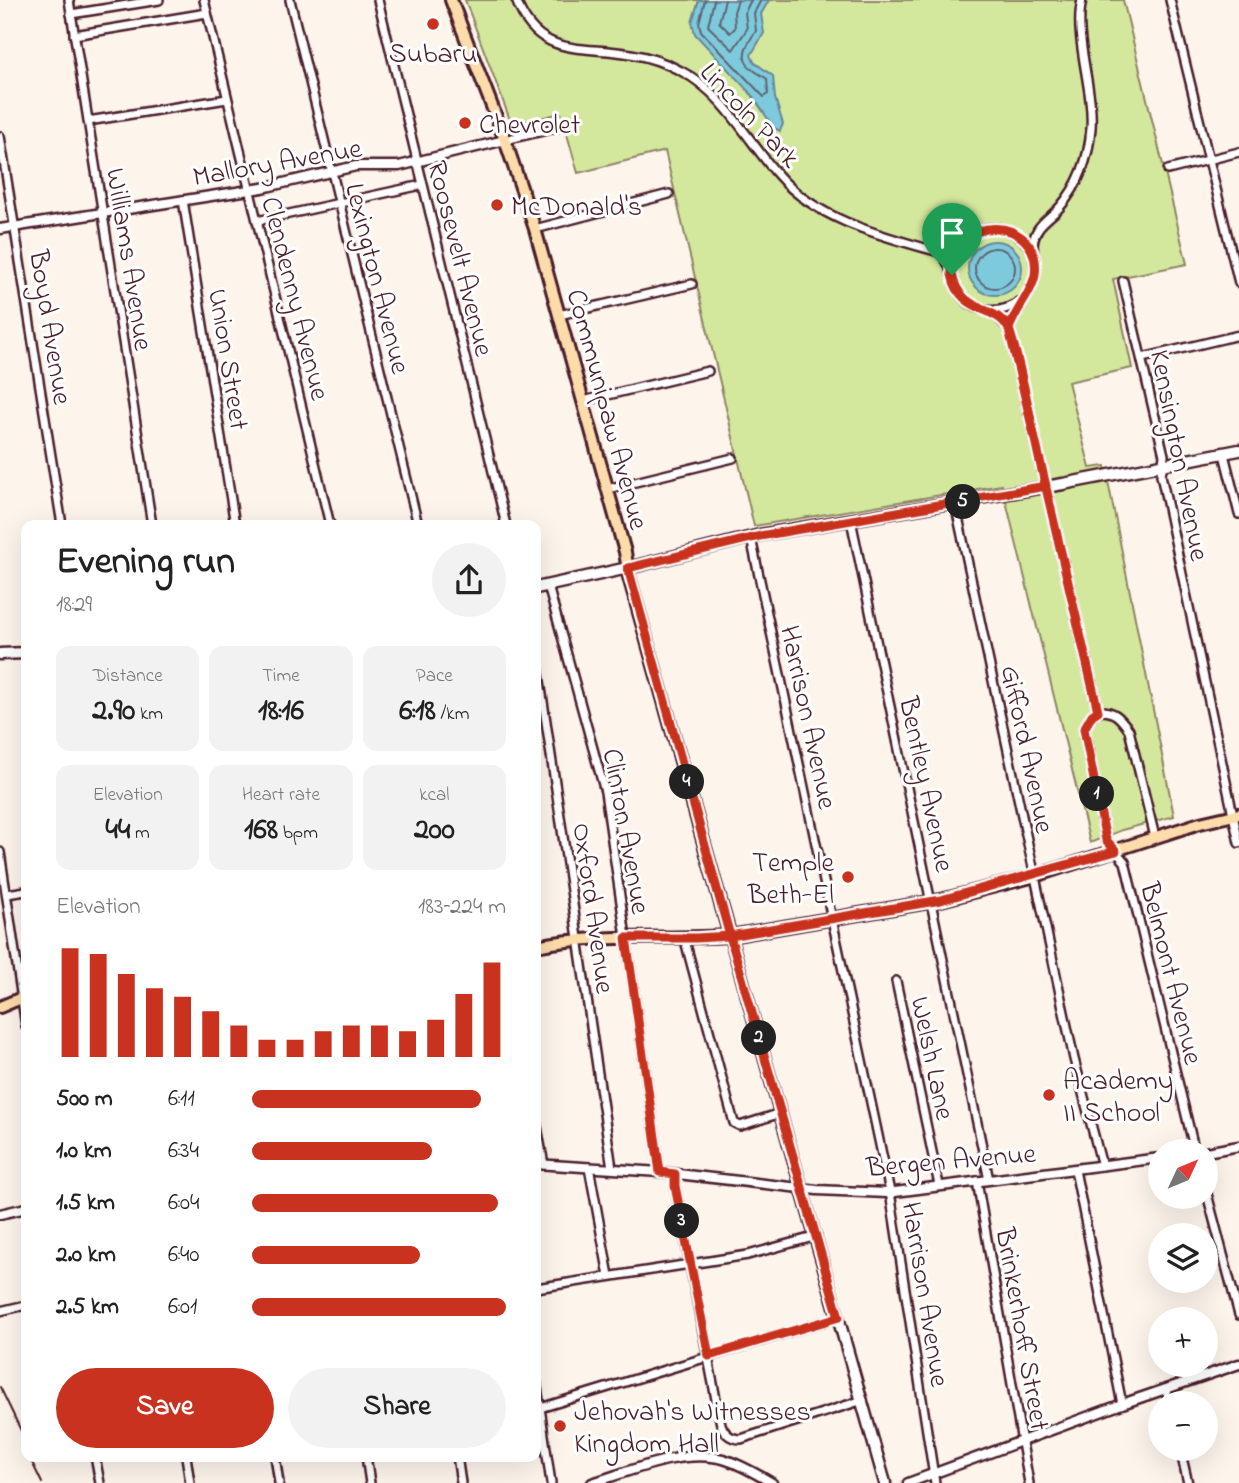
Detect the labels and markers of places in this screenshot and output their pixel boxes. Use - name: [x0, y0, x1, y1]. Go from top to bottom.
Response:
- marker: Subaru: [425, 16, 441, 32]
- place label: Subaru: [389, 35, 477, 76]
- place label: Chevrolet: [479, 106, 580, 147]
- marker: Chevrolet: [457, 115, 473, 131]
- place label: McDonald's: [511, 188, 642, 229]
- marker: McDonald's: [489, 197, 505, 213]
- pin: [922, 203, 982, 275]
- pin: 5: [946, 484, 981, 520]
- pin: 4: [670, 764, 704, 800]
- pin: 1: [1080, 776, 1114, 812]
- place label: Temple Beth-El: [747, 844, 834, 917]
- marker: Temple Beth-El: [840, 869, 856, 885]
- pin: 2: [742, 1020, 776, 1056]
- place label: Academy II School: [1063, 1062, 1173, 1135]
- marker: Academy II School: [1041, 1087, 1057, 1103]
- pin: 3: [664, 1204, 700, 1238]
- place label: Jehovah's Witnesses Kingdom Hall: [574, 1393, 811, 1466]
- marker: Jehovah's Witnesses Kingdom Hall: [552, 1418, 568, 1434]

